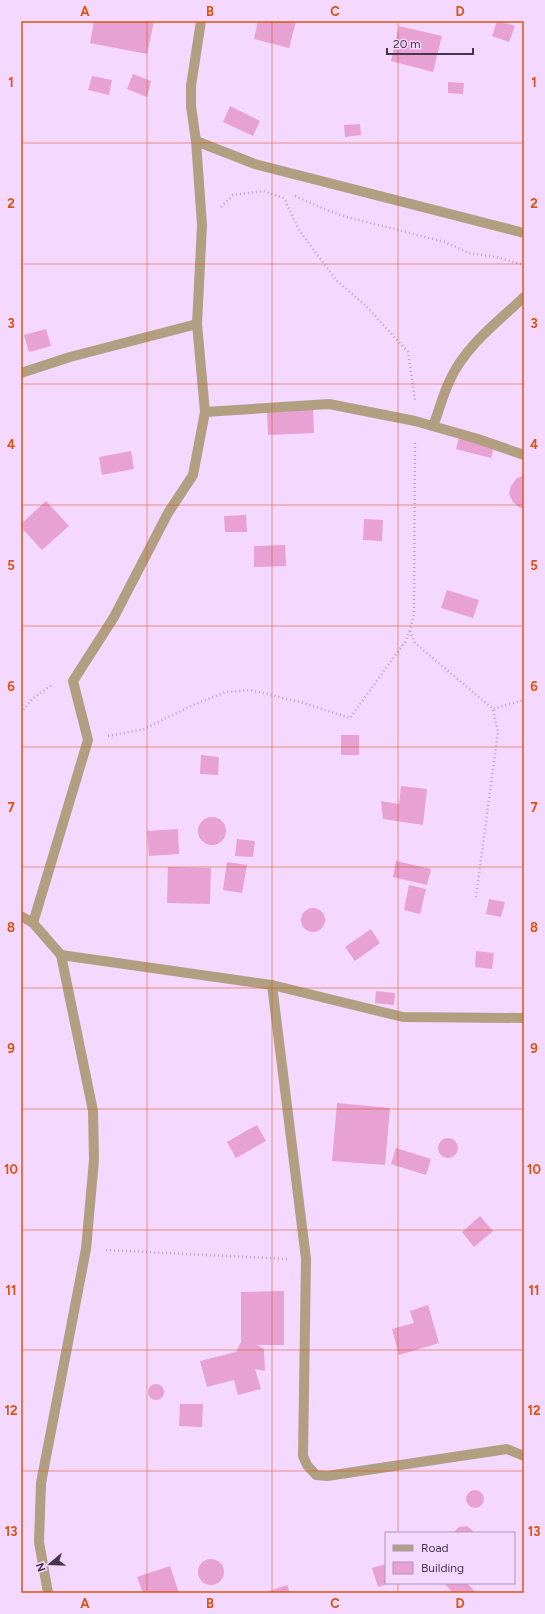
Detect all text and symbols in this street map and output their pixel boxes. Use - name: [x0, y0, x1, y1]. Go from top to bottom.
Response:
- text: A: [80, 4, 90, 19]
- text: B: [206, 4, 214, 19]
- text: C: [330, 4, 340, 19]
- text: D: [455, 4, 465, 19]
- scale bar: [387, 30, 473, 56]
- text: 20 m: [393, 37, 421, 51]
- text: 1: [8, 75, 14, 90]
- text: 1: [531, 75, 537, 90]
- text: 2: [7, 196, 15, 211]
- text: 2: [530, 196, 538, 211]
- text: 3: [7, 316, 15, 331]
- text: 3: [530, 316, 538, 331]
- text: 4: [7, 437, 15, 452]
- text: 4: [530, 437, 538, 452]
- text: 5: [7, 558, 15, 573]
- text: 5: [530, 558, 538, 573]
- text: 6: [7, 679, 15, 694]
- text: 6: [530, 679, 538, 694]
- text: 7: [7, 800, 15, 815]
- text: 7: [530, 800, 538, 815]
- text: 8: [7, 920, 15, 935]
- text: 8: [530, 920, 538, 935]
- text: 9: [7, 1041, 15, 1056]
- text: 9: [530, 1041, 538, 1056]
- text: 10: [4, 1162, 18, 1177]
- text: 10: [527, 1162, 541, 1177]
- text: 11: [6, 1283, 16, 1298]
- text: 11: [529, 1283, 539, 1298]
- text: 12: [4, 1403, 18, 1418]
- text: 12: [527, 1403, 541, 1418]
- text: 13: [5, 1524, 17, 1539]
- text: 13: [528, 1524, 540, 1539]
- legend: [385, 1532, 515, 1584]
- text: Road: [421, 1541, 449, 1555]
- north arrow: [30, 1544, 70, 1584]
- text: N: [33, 1561, 49, 1573]
- text: Building: [421, 1561, 464, 1575]
- text: A: [80, 1596, 90, 1611]
- text: B: [206, 1596, 214, 1611]
- text: C: [330, 1596, 340, 1611]
- text: D: [455, 1596, 465, 1611]

